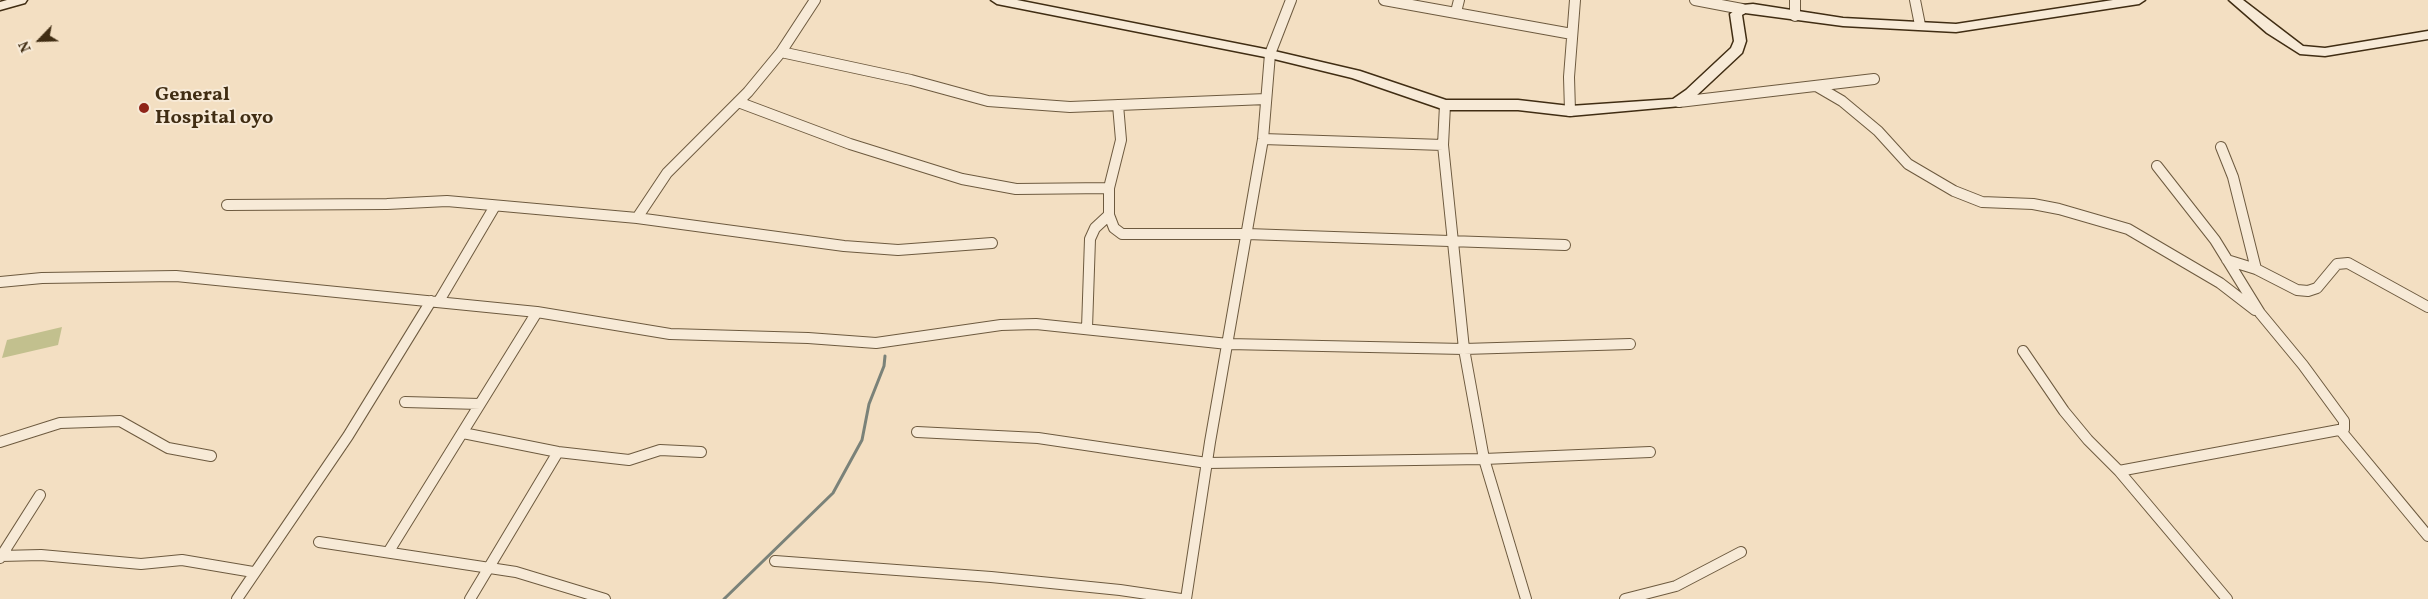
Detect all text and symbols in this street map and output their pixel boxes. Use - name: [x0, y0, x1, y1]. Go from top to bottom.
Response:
- north arrow: [15, 15, 65, 65]
- text: N: [15, 38, 37, 55]
- place label: General Hospital oyo: [155, 84, 273, 131]
- marker: General Hospital oyo: [137, 101, 151, 115]

